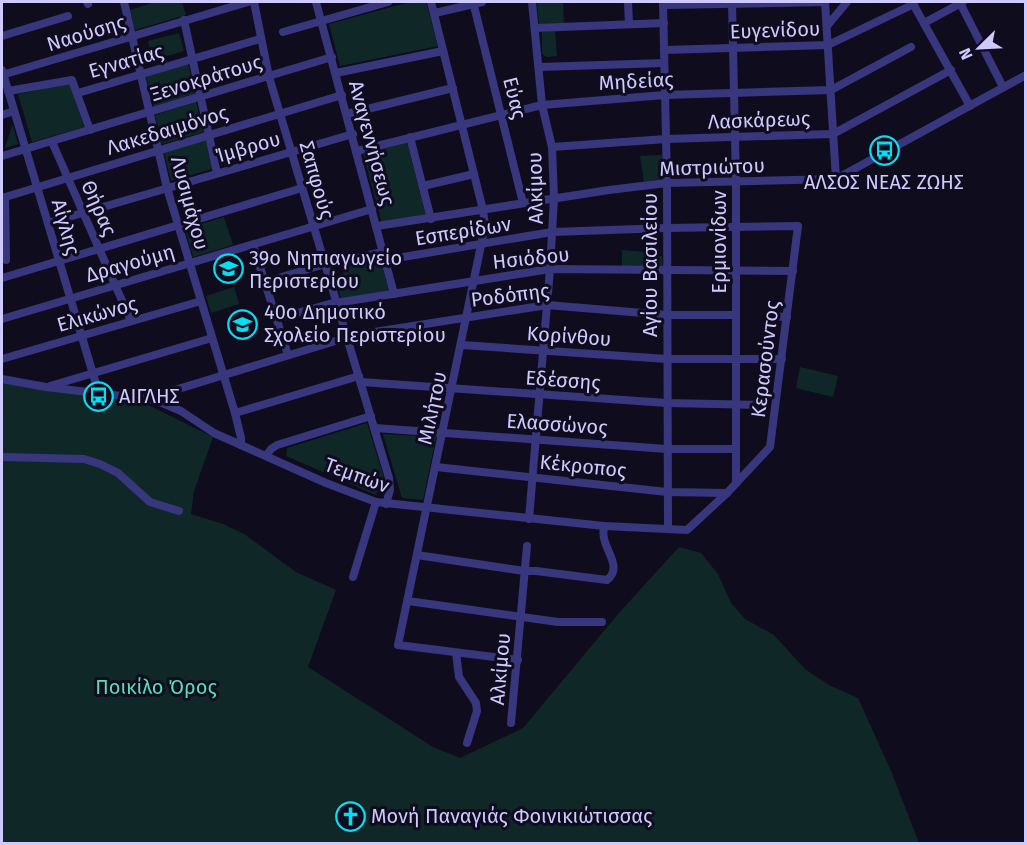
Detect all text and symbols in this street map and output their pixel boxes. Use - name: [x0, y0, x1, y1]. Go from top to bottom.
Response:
- street label: Ναούσης: [44, 10, 128, 56]
- street label: Ευγενίδου: [729, 16, 821, 44]
- north arrow: [949, 18, 1009, 78]
- street label: Εγνατίας: [86, 39, 166, 83]
- text: N: [955, 45, 977, 63]
- street label: Ξενοκράτους: [147, 50, 265, 106]
- street label: Μηδείας: [598, 67, 674, 95]
- street label: Εύας: [498, 74, 532, 122]
- street label: Αναγεννήσεως: [344, 78, 400, 208]
- street label: Λακεδαιμόνος: [103, 100, 231, 160]
- street label: Λασκάρεως: [707, 106, 811, 134]
- street label: Ίμβρου: [213, 126, 283, 168]
- bus stop icon: ΑΛΣΟΣ ΝΕΑΣ ΖΩΗΣ: [868, 135, 900, 167]
- street label: Σαπφούς: [294, 138, 340, 222]
- street label: Αλκίμου: [522, 152, 548, 224]
- street label: Μιστριώτου: [659, 153, 765, 181]
- street label: Λυσιμάχου: [166, 154, 214, 252]
- place label: ΑΛΣΟΣ ΝΕΑΣ ΖΩΗΣ: [804, 170, 964, 194]
- street label: Θήρας: [76, 176, 122, 240]
- street label: Ερμιονίδων: [707, 190, 731, 294]
- street label: Αγίου Βασιλείου: [638, 193, 662, 337]
- street label: Αίγλης: [47, 196, 85, 258]
- street label: Εσπερίδων: [413, 212, 513, 250]
- street label: Δραγούμη: [83, 239, 177, 287]
- street label: Ησιόδου: [491, 242, 571, 274]
- place label: 39ο Νηπιαγωγείο Περιστερίου: [249, 246, 402, 293]
- school or university icon: 39ο Νηπιαγωγείο Περιστερίου: [212, 253, 244, 285]
- street label: Ροδόπης: [469, 278, 551, 312]
- street label: Ελικώνος: [54, 291, 140, 337]
- street label: Κερασούντος: [746, 299, 784, 419]
- place label: 40ο Δημοτικό Σχολείο Περιστερίου: [264, 300, 446, 347]
- school or university icon: 40ο Δημοτικό Σχολείο Περιστερίου: [227, 308, 259, 340]
- street label: Κορίνθου: [526, 321, 612, 351]
- street label: Εδέσσης: [525, 365, 601, 395]
- street label: Μιλήτου: [413, 369, 451, 447]
- bus stop icon: ΑΙΓΛΗΣ: [82, 380, 114, 412]
- place label: ΑΙΓΛΗΣ: [119, 384, 180, 408]
- street label: Ελασσώνος: [506, 408, 608, 440]
- street label: Κέκροπος: [538, 450, 628, 482]
- street label: Τεμπών: [321, 452, 393, 498]
- street label: Αλκίμου: [485, 632, 515, 706]
- park label: Ποικίλο Όρος: [95, 675, 217, 699]
- church icon: Μονή Παναγιάς Φοινικιώτισσας: [334, 800, 366, 832]
- place label: Μονή Παναγιάς Φοινικιώτισσας: [371, 804, 652, 828]

